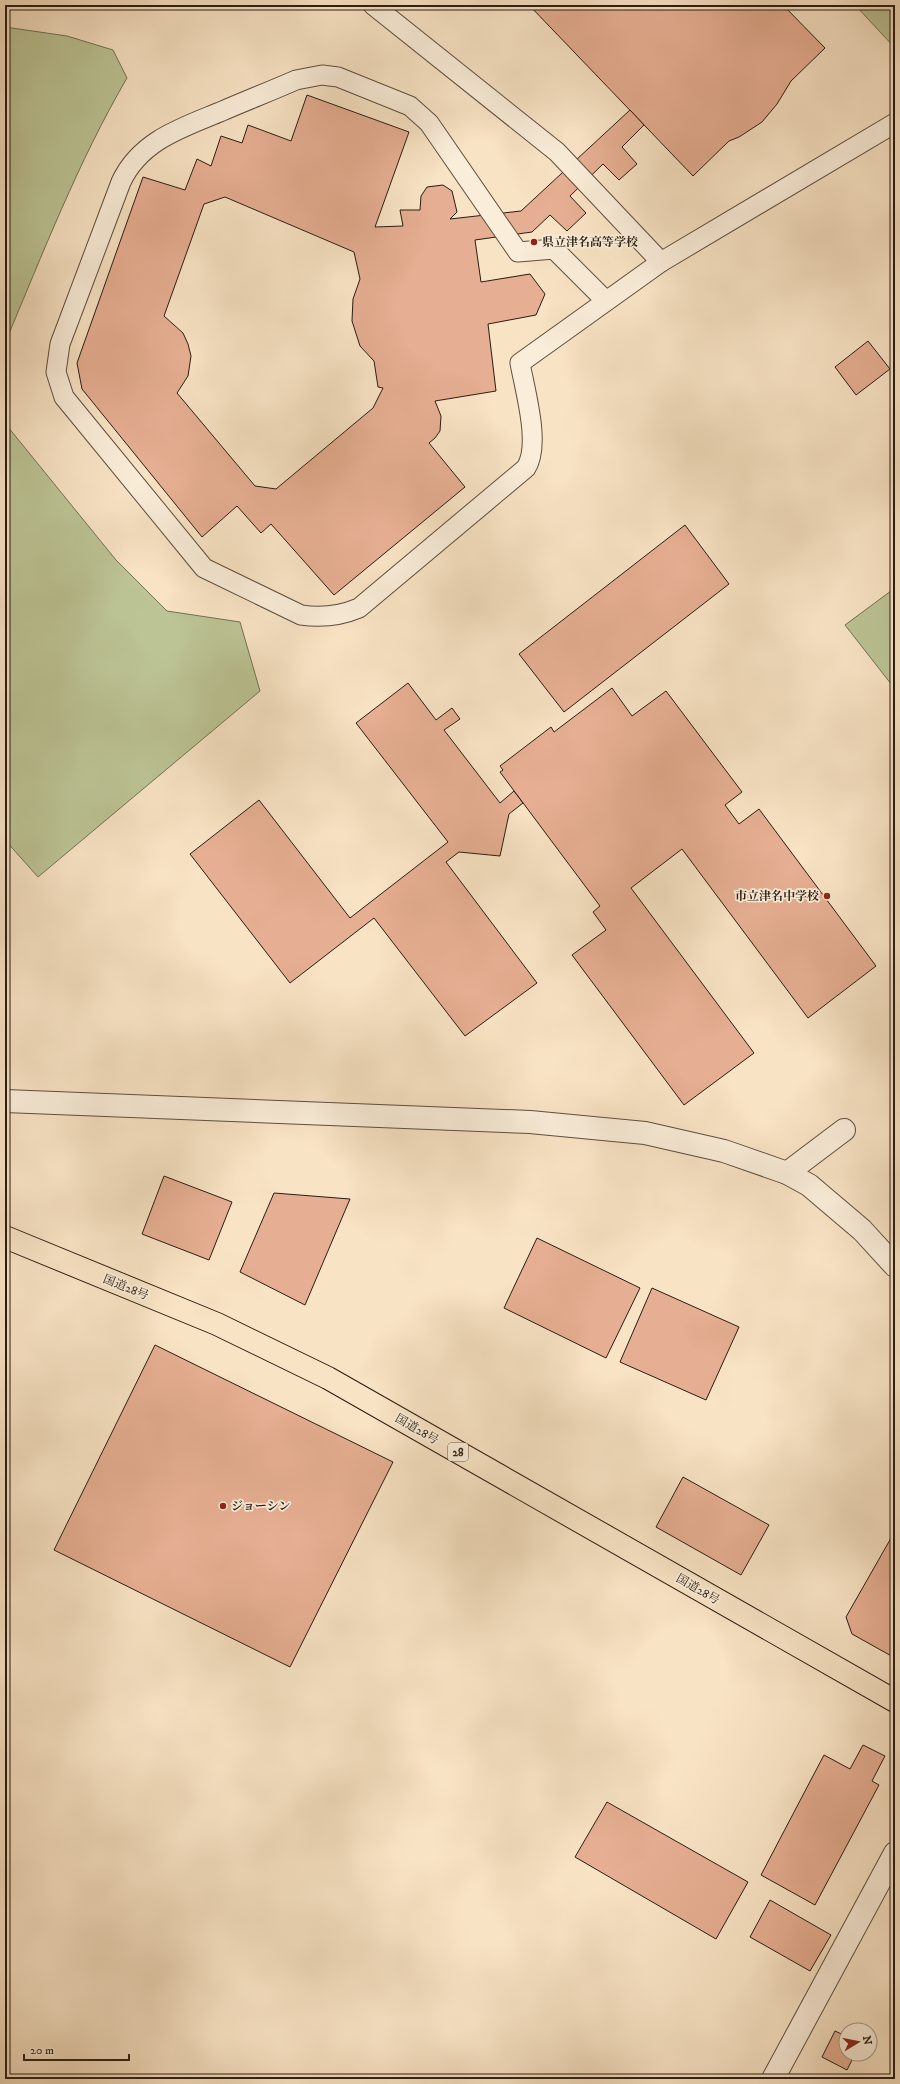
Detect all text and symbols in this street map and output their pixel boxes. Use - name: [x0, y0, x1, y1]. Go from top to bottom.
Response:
- place label: 県立津名高等学校: [542, 235, 638, 250]
- marker: 県立津名高等学校: [529, 237, 539, 247]
- place label: 市立津名中学校: [735, 889, 819, 904]
- marker: 市立津名中学校: [822, 891, 832, 901]
- street label: 国道28号: [101, 1272, 151, 1303]
- street label: 国道28号: [392, 1411, 441, 1448]
- road number: 28: [448, 1443, 468, 1461]
- place label: ジョーシン: [231, 1499, 290, 1514]
- marker: ジョーシン: [218, 1501, 228, 1511]
- street label: 国道28号: [673, 1571, 722, 1608]
- north arrow: [838, 2022, 878, 2062]
- text: N: [859, 2035, 875, 2046]
- scale bar: [24, 2036, 129, 2062]
- text: 20 m: [30, 2043, 54, 2058]

